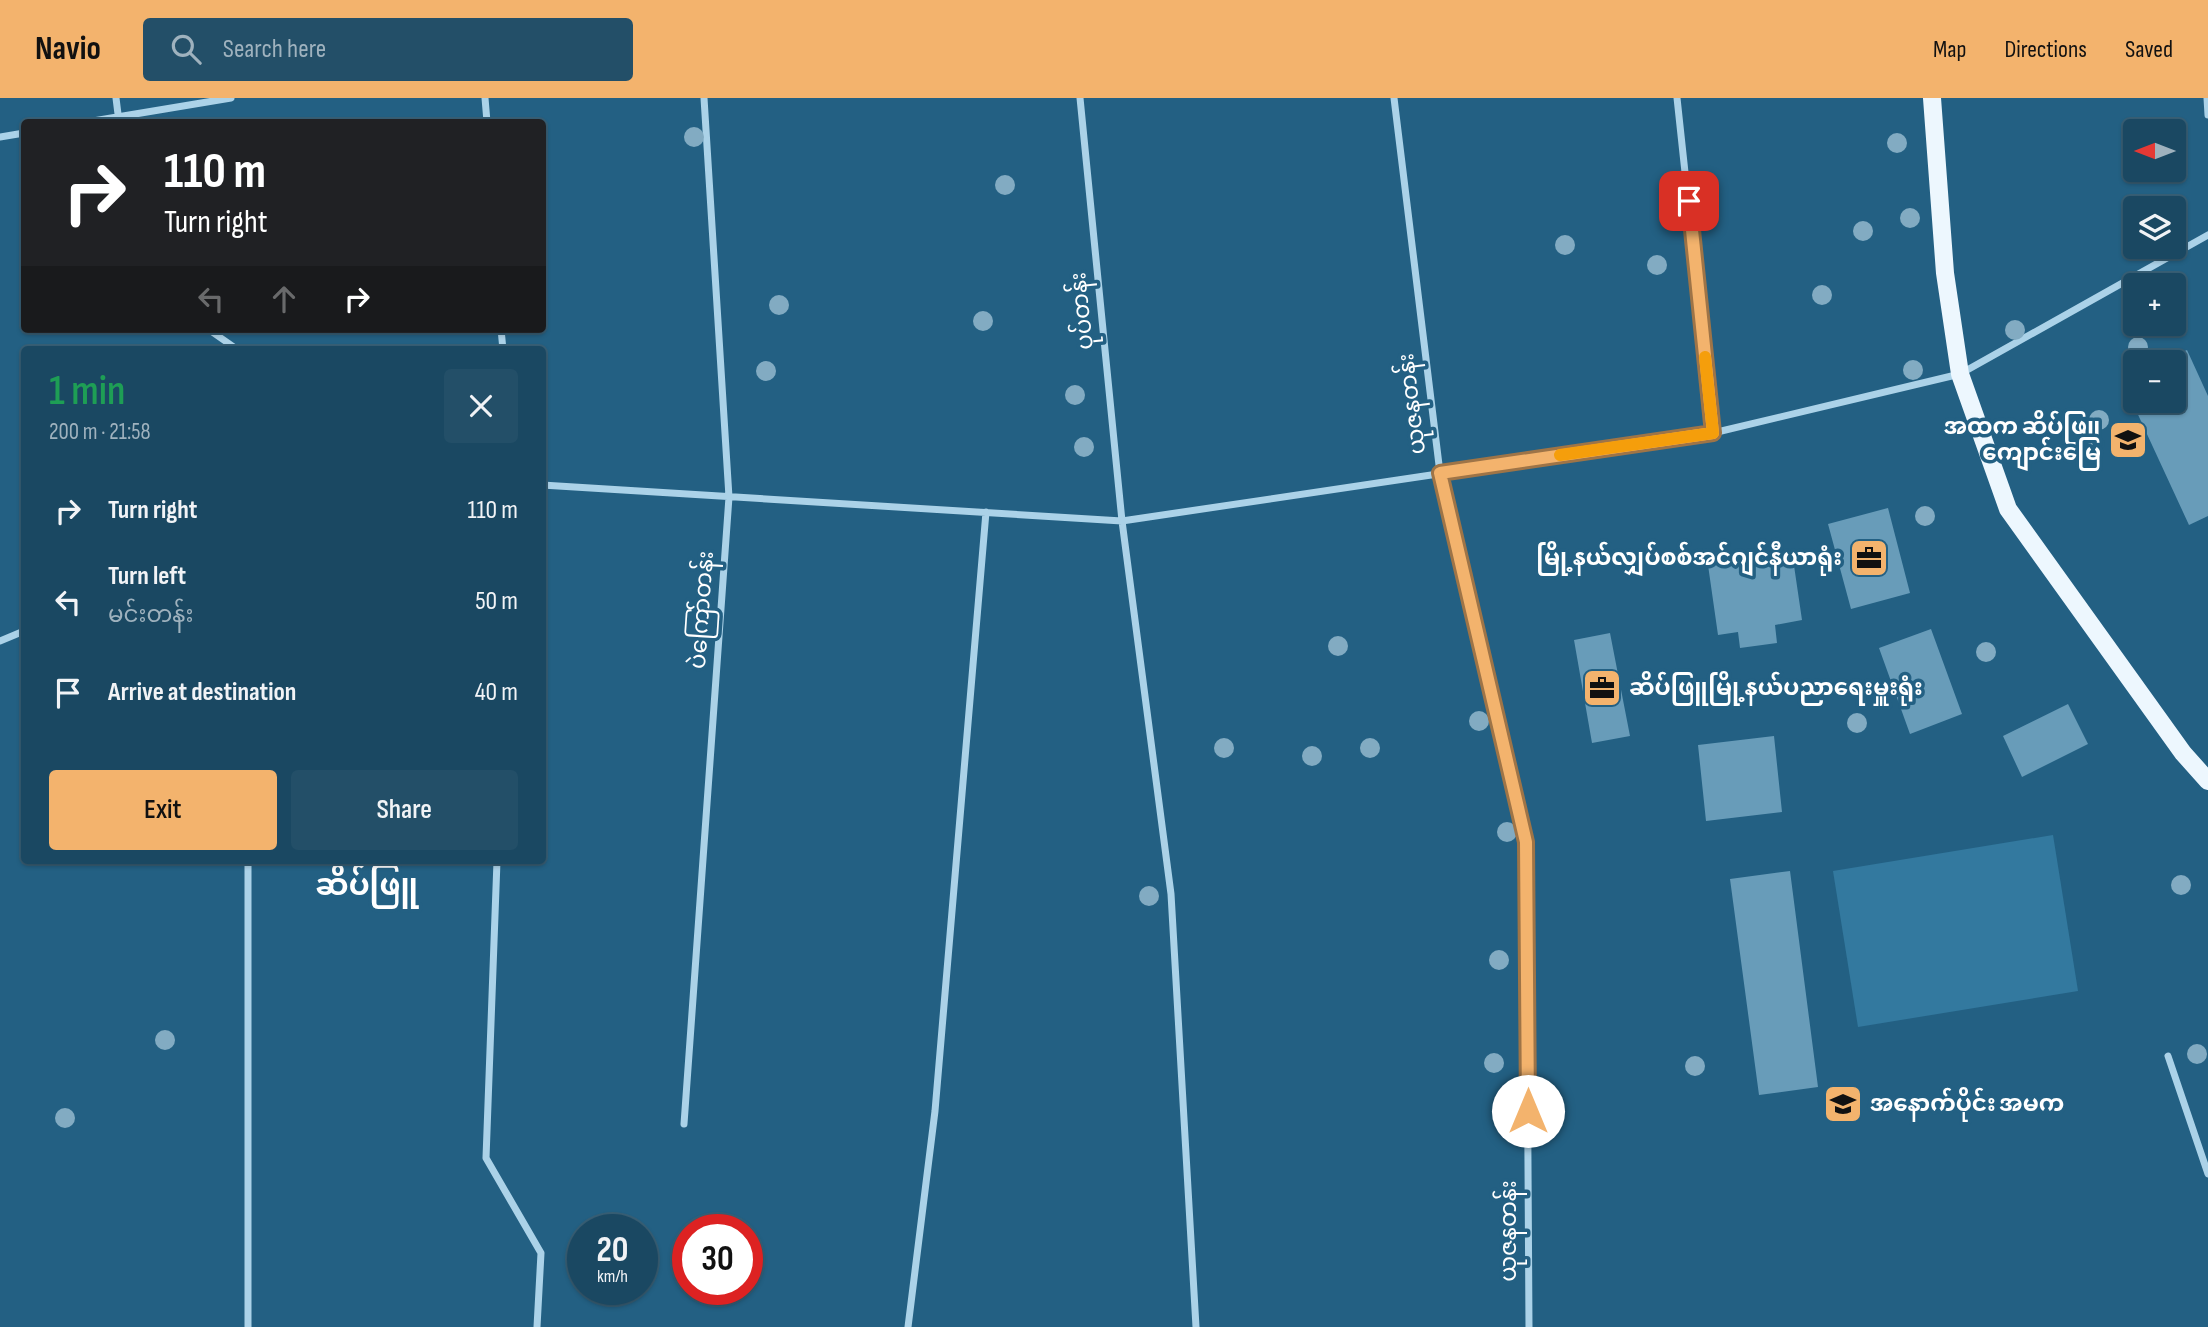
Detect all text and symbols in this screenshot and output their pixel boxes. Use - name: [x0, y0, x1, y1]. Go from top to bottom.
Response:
- search box: [143, 18, 633, 81]
- text: Navio: [35, 29, 101, 69]
- icon: search: [167, 30, 205, 68]
- text: Search here: [223, 34, 326, 65]
- text: Map: [1933, 35, 1966, 64]
- text: Directions: [2004, 35, 2087, 64]
- text: Saved: [2125, 35, 2173, 64]
- north arrow: [2123, 119, 2186, 182]
- map controls: [2123, 119, 2186, 413]
- text: 110 m: [164, 143, 266, 202]
- icon: right: [49, 147, 140, 238]
- pin: [1659, 171, 1719, 231]
- icon: arrive: [1670, 182, 1708, 220]
- button: layers: [2123, 196, 2186, 259]
- text: Turn right: [164, 203, 268, 242]
- street label: ပုပ်တန်း: [1061, 270, 1104, 352]
- button: +: [2123, 273, 2186, 336]
- icon: left: [192, 280, 230, 318]
- icon: ahead: [265, 280, 303, 318]
- icon: right: [338, 280, 376, 318]
- button: −: [2123, 350, 2186, 413]
- street label: ယုဇနတန်း: [1389, 351, 1436, 457]
- text: 1 min: [49, 366, 125, 417]
- button: close: [444, 369, 518, 443]
- place label: အထက ဆိပ်ဖြူ ကျောင်းမြေ: [1944, 410, 2102, 472]
- text: 200 m · 21:58: [49, 418, 151, 446]
- school or university icon: အထက ဆိပ်ဖြူ ကျောင်းမြေ: [2107, 419, 2149, 461]
- icon: right: [49, 492, 87, 530]
- text: Turn right: [108, 495, 197, 526]
- text: 110 m: [467, 495, 518, 526]
- office icon: မြို့နယ်လျှပ်စစ်အင်ဂျင်နီယာရုံး: [1848, 537, 1890, 579]
- place label: မြို့နယ်လျှပ်စစ်အင်ဂျင်နီယာရုံး: [1536, 541, 1842, 577]
- street label: ပဲကြော်တန်း: [681, 550, 724, 670]
- text: Turn left: [108, 561, 186, 592]
- icon: left: [49, 583, 87, 621]
- text: 50 m: [475, 586, 518, 617]
- text: မင်းတန်း: [108, 601, 193, 629]
- office icon: ဆိပ်ဖြူမြို့နယ်ပညာရေးမှူးရုံး: [1581, 667, 1623, 709]
- place label: ဆိပ်ဖြူမြို့နယ်ပညာရေးမှူးရုံး: [1629, 671, 1923, 706]
- icon: arrive: [49, 674, 87, 712]
- text: Arrive at destination: [108, 677, 296, 708]
- text: 40 m: [475, 677, 518, 708]
- button: Exit: [49, 770, 277, 850]
- button: Share: [291, 770, 518, 850]
- district label: ဆိပ်ဖြူ: [315, 864, 419, 909]
- position arrow: [1491, 1074, 1565, 1148]
- school or university icon: အနောက်ပိုင်း အမက: [1822, 1083, 1864, 1125]
- place label: အနောက်ပိုင်း အမက: [1870, 1087, 2064, 1122]
- street label: ယုဇနတန်း: [1492, 1180, 1527, 1282]
- speed limit sign: 30: [672, 1214, 763, 1305]
- text: 20: [597, 1229, 629, 1272]
- text: km/h: [597, 1266, 628, 1287]

